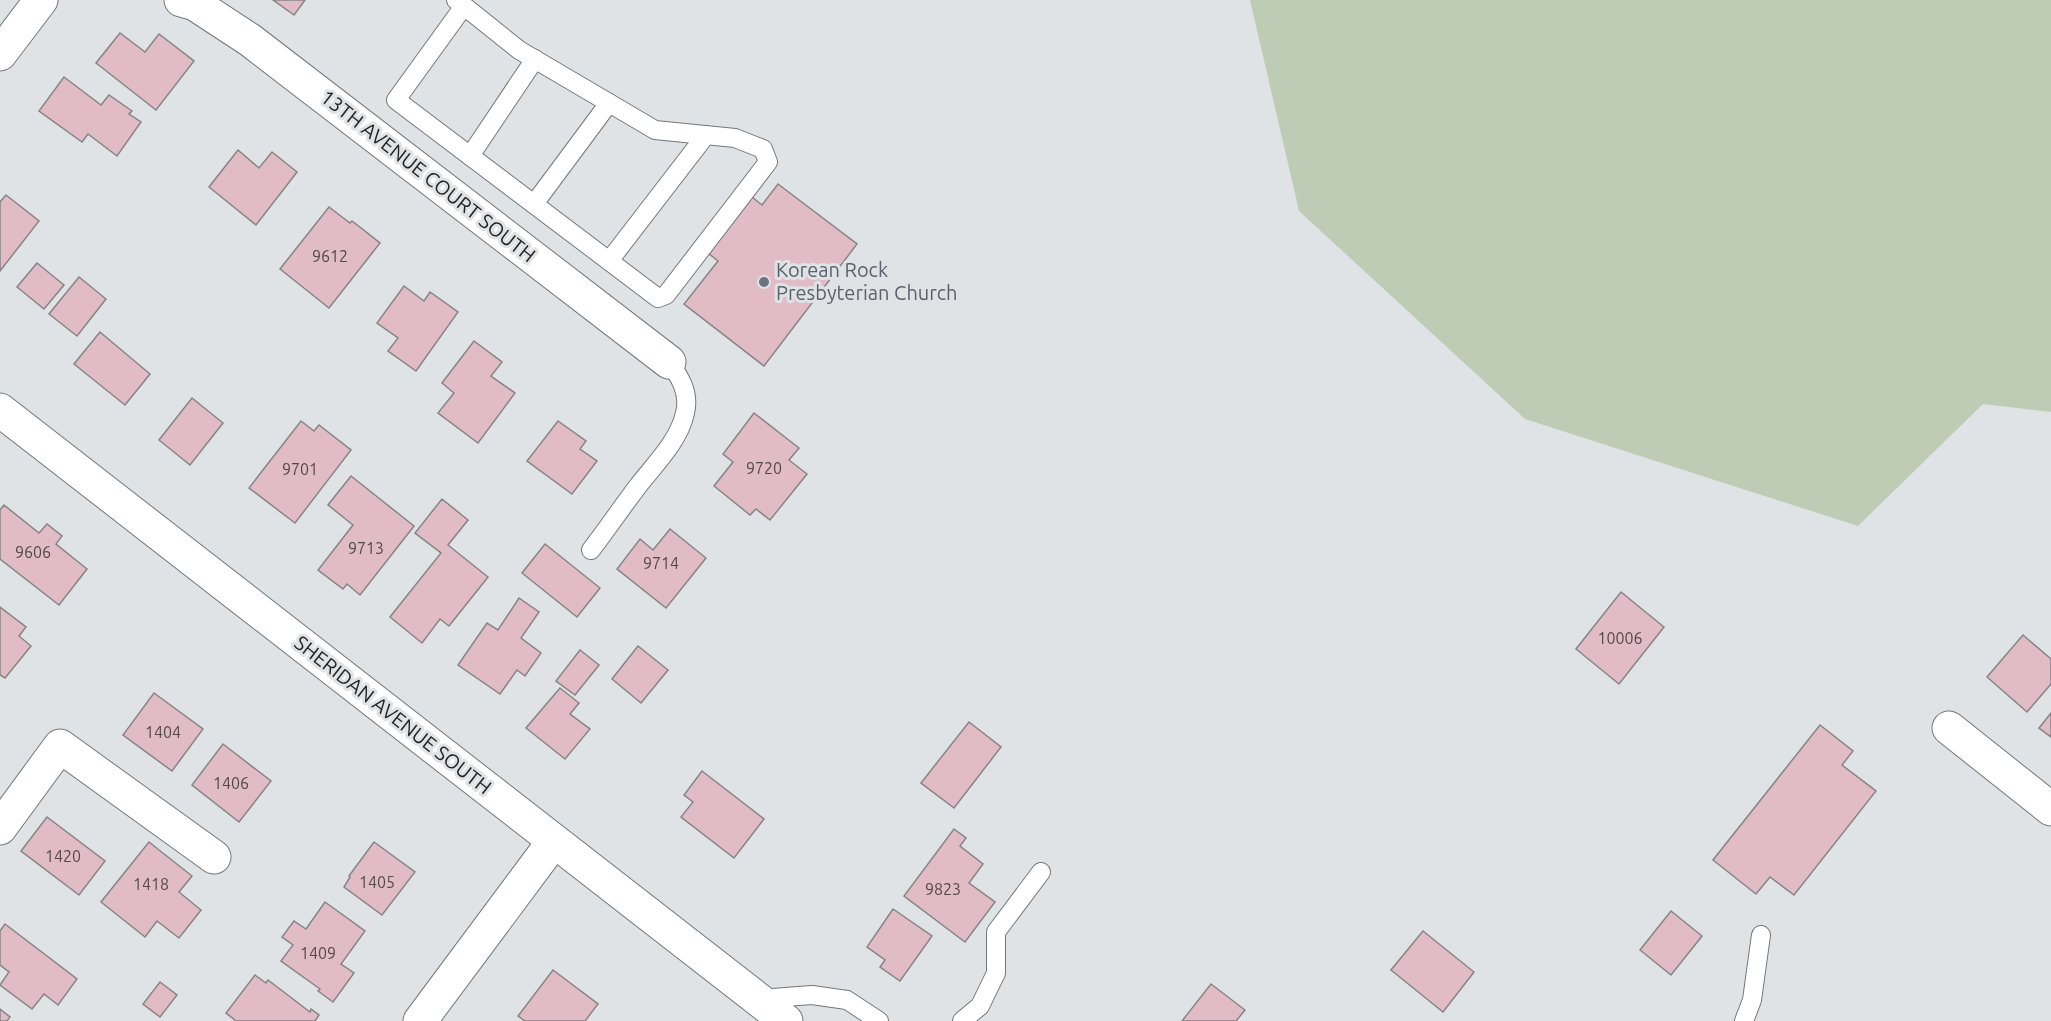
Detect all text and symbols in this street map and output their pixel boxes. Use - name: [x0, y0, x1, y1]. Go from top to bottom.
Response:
- street label: 13TH AVENUE COURT SOUTH: [316, 85, 540, 267]
- house number: 9612: [312, 247, 348, 265]
- place label: Korean Rock Presbyterian Church: [776, 258, 958, 304]
- marker: Korean Rock Presbyterian Church: [757, 275, 771, 289]
- house number: 9720: [746, 459, 782, 477]
- house number: 9701: [282, 460, 318, 478]
- house number: 9713: [348, 539, 384, 557]
- house number: 9606: [15, 543, 51, 561]
- house number: 9714: [643, 554, 679, 572]
- house number: 10006: [1597, 629, 1643, 647]
- street label: SHERIDAN AVENUE SOUTH: [290, 631, 496, 799]
- house number: 1404: [145, 723, 181, 741]
- house number: 1406: [213, 774, 249, 792]
- house number: 1420: [45, 847, 81, 865]
- house number: 1405: [359, 873, 395, 891]
- house number: 1418: [133, 875, 169, 893]
- house number: 9823: [925, 880, 961, 898]
- house number: 1409: [300, 944, 336, 962]

